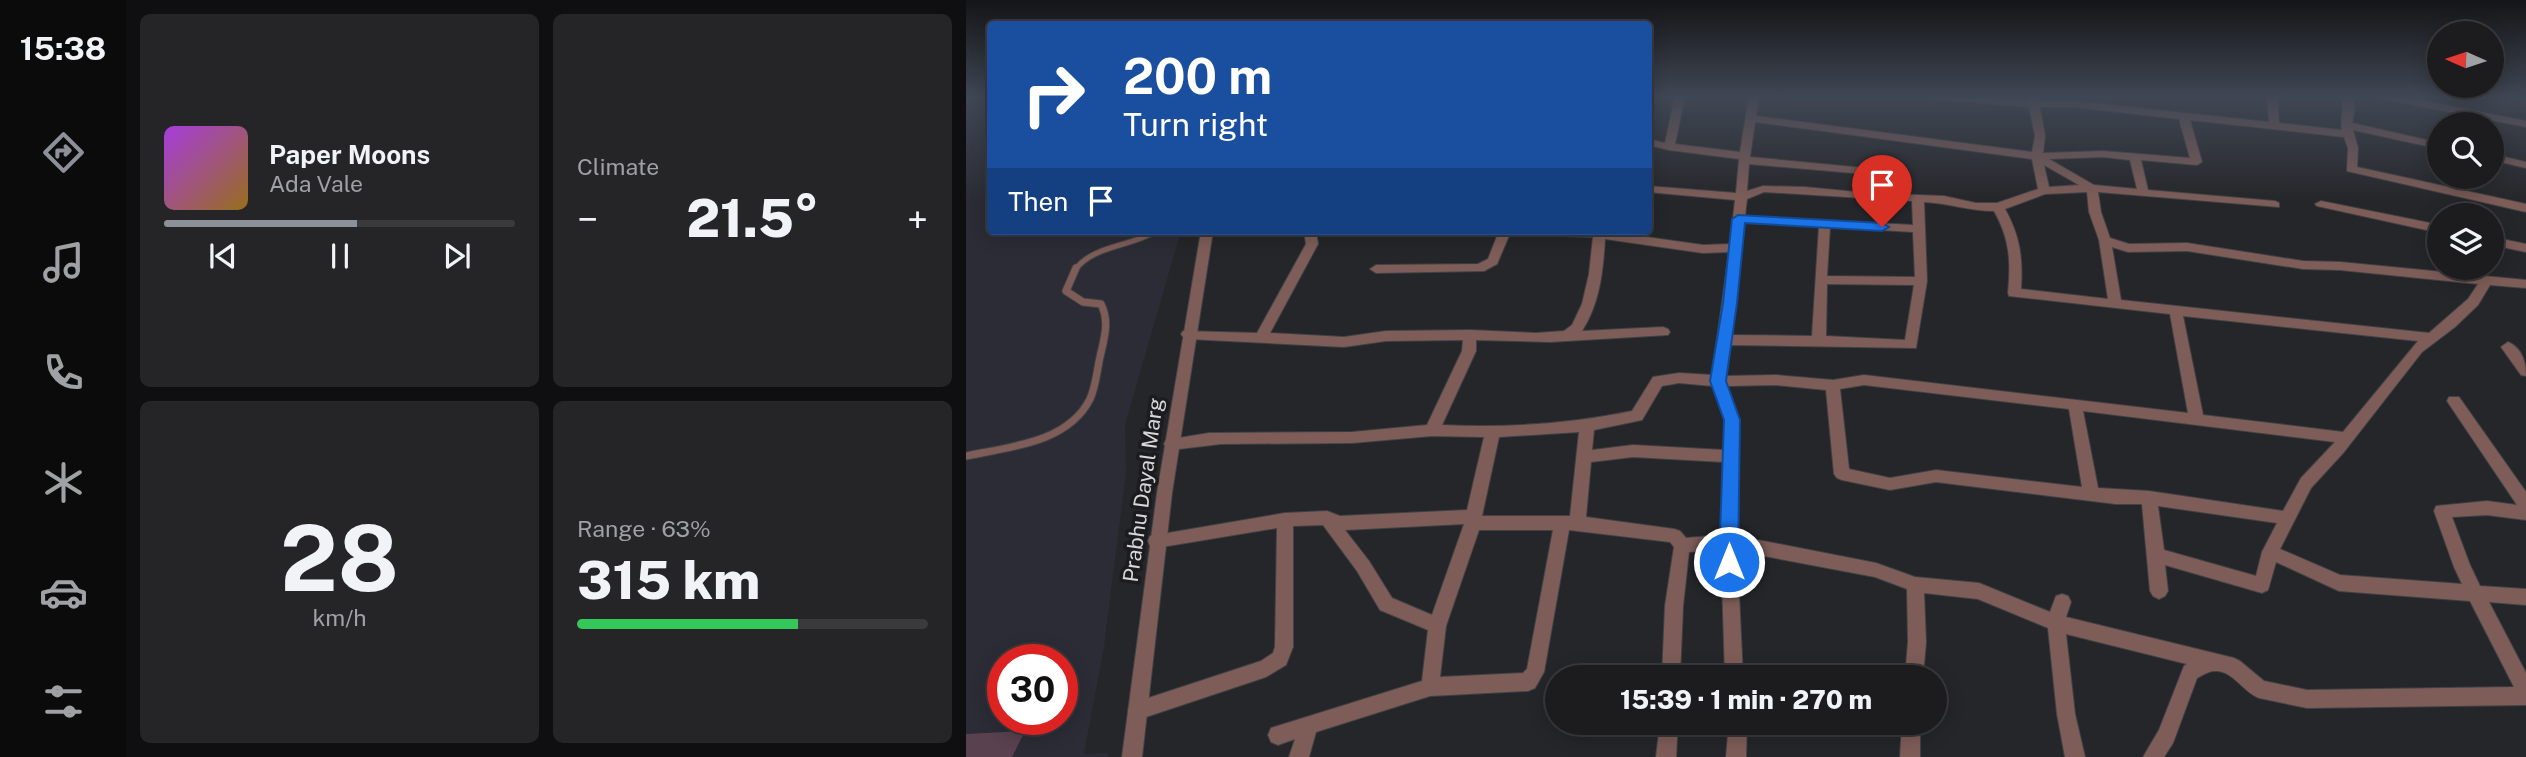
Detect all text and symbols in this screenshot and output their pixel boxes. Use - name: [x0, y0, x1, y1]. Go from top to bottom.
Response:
- north arrow: [2427, 21, 2504, 98]
- map controls: [2427, 21, 2504, 280]
- text: 15:38: [20, 30, 106, 67]
- text: 200 m: [1123, 47, 1272, 105]
- icon: right: [1008, 49, 1099, 140]
- text: Turn right: [1123, 106, 1268, 143]
- button: search: [2427, 112, 2504, 189]
- icon: directions: [39, 128, 88, 177]
- text: Paper Moons: [269, 139, 430, 170]
- text: Climate: [577, 153, 659, 180]
- pin: [1852, 155, 1912, 227]
- icon: arrive: [1863, 166, 1901, 204]
- text: Ada Vale: [269, 170, 363, 197]
- icon: arrive: [1082, 182, 1120, 220]
- text: Then: [1008, 186, 1068, 217]
- text: 21.5°: [686, 188, 819, 249]
- text: −: [577, 197, 598, 242]
- text: +: [907, 197, 928, 242]
- button: layers: [2427, 203, 2504, 280]
- icon: previous: [204, 237, 242, 275]
- icon: pause: [321, 237, 359, 275]
- icon: next: [438, 237, 476, 275]
- icon: music: [39, 238, 88, 287]
- icon: phone: [39, 348, 88, 397]
- street label: Prabhu Dayal Marg: [1118, 396, 1168, 584]
- icon: climate: [39, 458, 88, 507]
- text: 28: [280, 505, 399, 611]
- text: Range · 63%: [577, 515, 711, 542]
- position arrow: [1692, 525, 1766, 599]
- text: 315 km: [577, 550, 760, 611]
- icon: car: [39, 568, 88, 617]
- text: km/h: [312, 604, 367, 631]
- speed limit sign: 30: [987, 644, 1078, 735]
- icon: filters: [39, 677, 88, 726]
- text: 15:39 · 1 min · 270 m: [1620, 684, 1872, 715]

